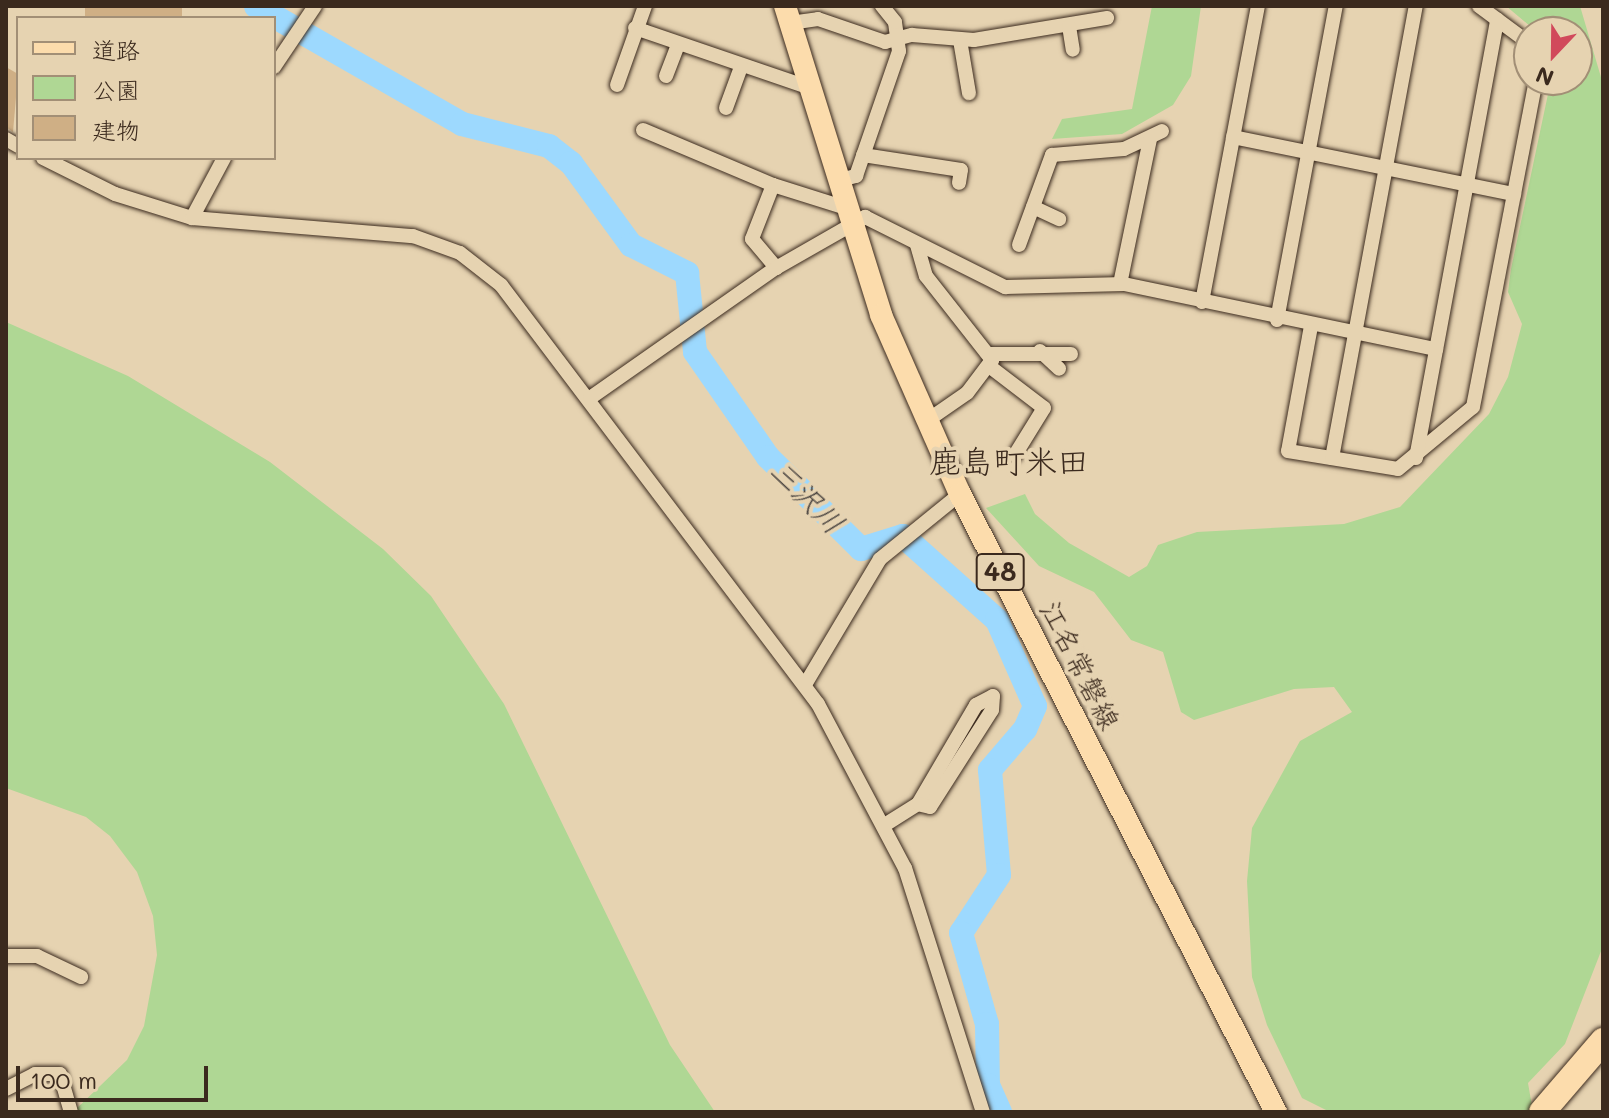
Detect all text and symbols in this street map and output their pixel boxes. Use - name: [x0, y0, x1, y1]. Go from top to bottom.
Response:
- legend: [16, 16, 276, 160]
- north arrow: [1513, 16, 1593, 96]
- text: 道路: [92, 34, 140, 65]
- text: N: [1531, 60, 1558, 93]
- text: 公園: [92, 74, 140, 105]
- text: 建物: [92, 114, 140, 145]
- district label: 鹿島町米田: [929, 441, 1089, 479]
- water label: 三沢川: [763, 451, 853, 541]
- road number: 48: [974, 550, 1026, 594]
- street label: 江名常磐線: [1034, 595, 1128, 735]
- scale bar: [20, 1050, 212, 1100]
- text: 100 m: [30, 1064, 97, 1095]

